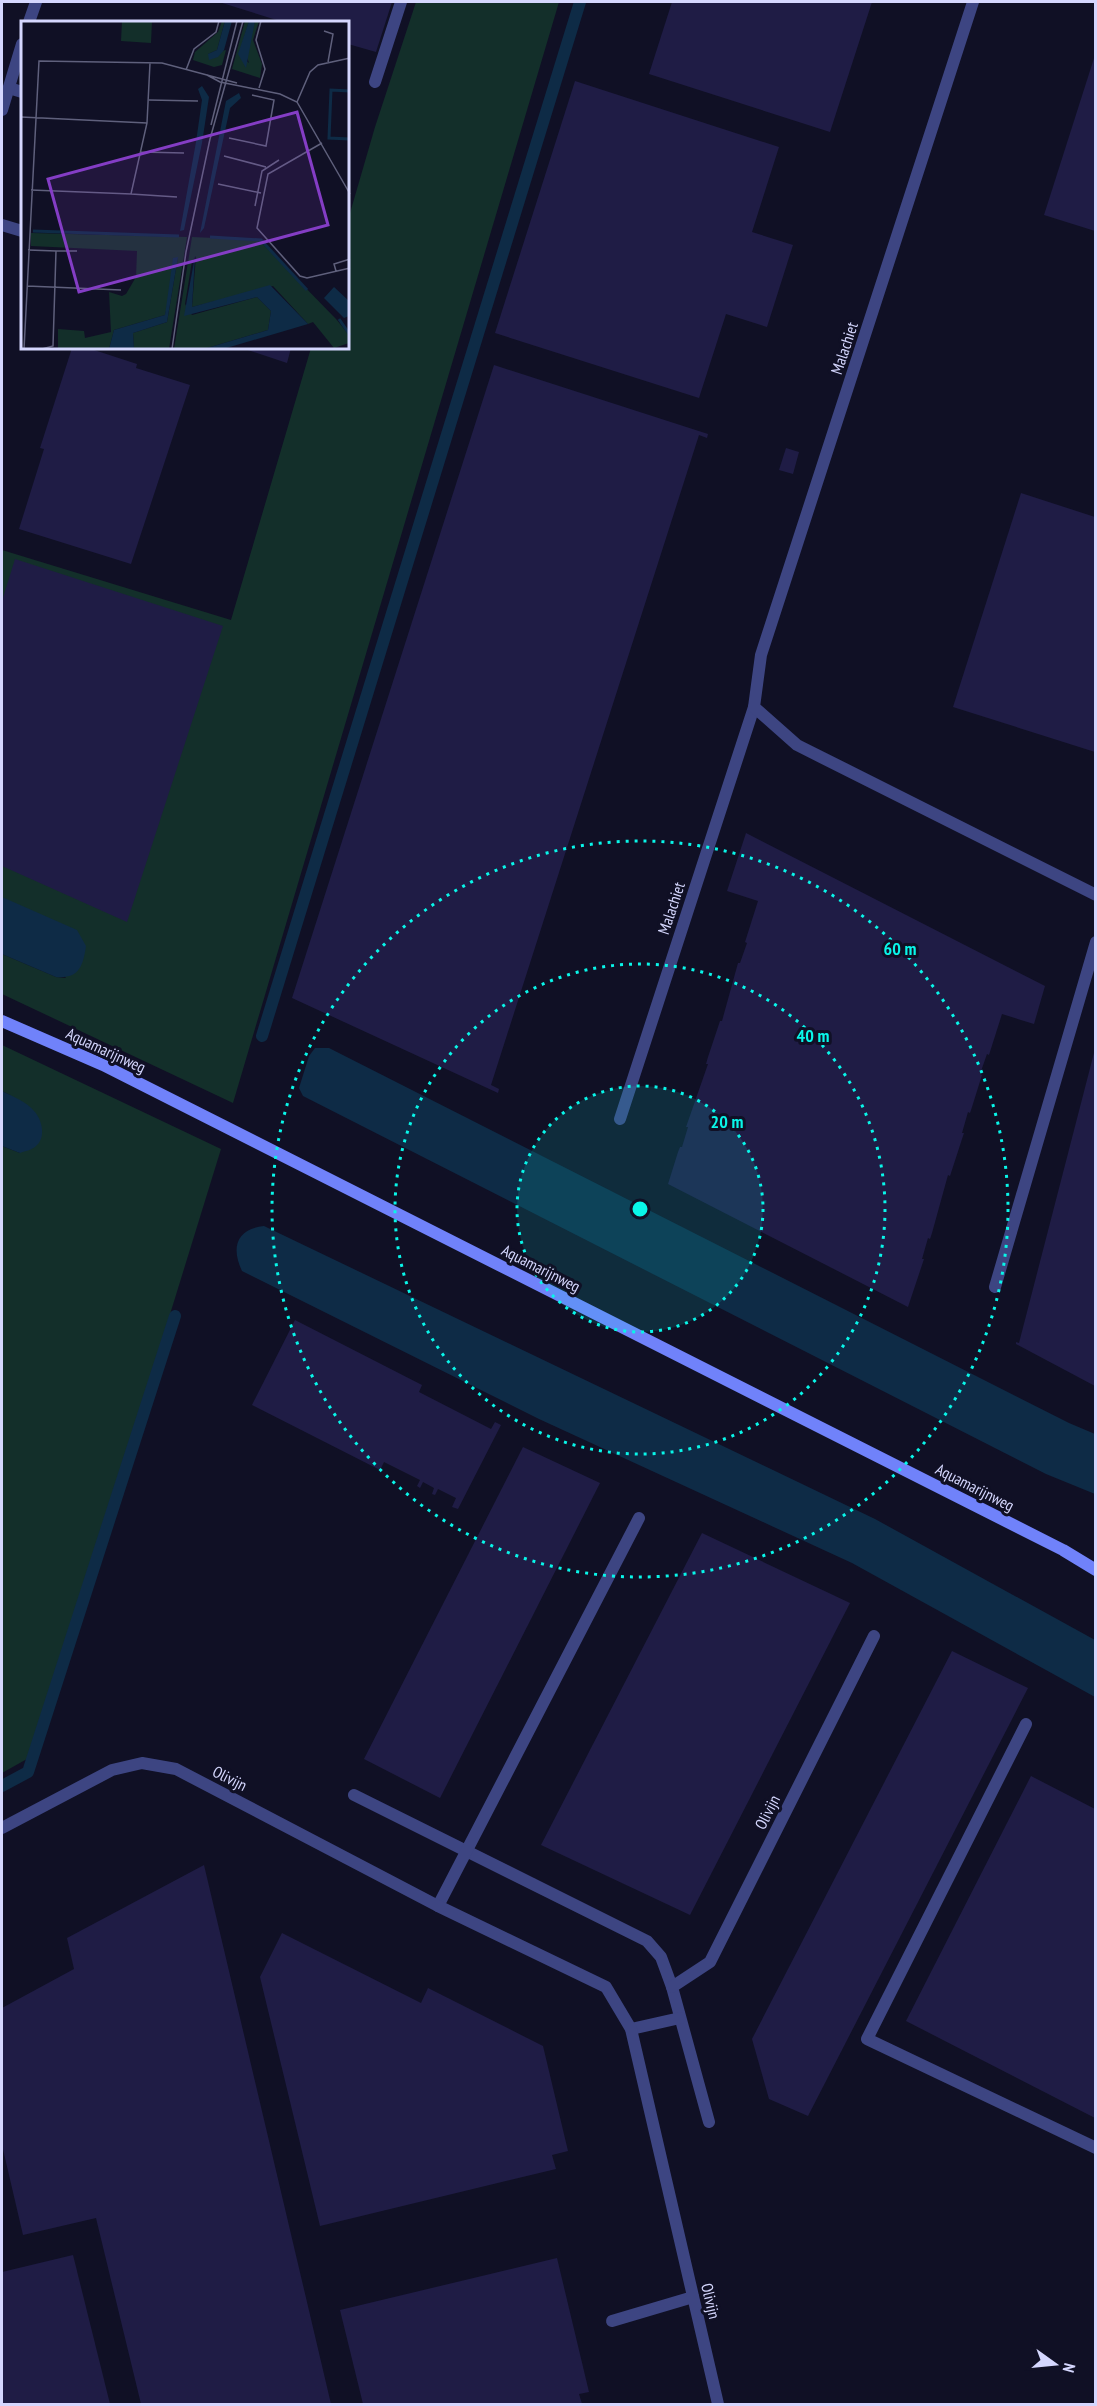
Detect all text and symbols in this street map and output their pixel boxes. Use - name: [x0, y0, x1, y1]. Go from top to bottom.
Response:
- inset map: [21, 21, 350, 350]
- street label: Malachiet: [826, 319, 862, 377]
- street label: Malachiet: [653, 879, 689, 937]
- text: 60 m: [884, 937, 916, 960]
- street label: Aquamarijnweg: [63, 1023, 149, 1077]
- text: 40 m: [797, 1024, 829, 1047]
- text: 20 m: [711, 1110, 743, 1133]
- centre of rings: [630, 1199, 650, 1219]
- street label: Aquamarijnweg: [498, 1240, 584, 1296]
- street label: Aquamarijnweg: [932, 1459, 1018, 1515]
- street label: Olivijn: [209, 1761, 251, 1795]
- street label: Olivijn: [750, 1791, 784, 1833]
- street label: Olivijn: [697, 2281, 725, 2321]
- north arrow: [1025, 2334, 1085, 2394]
- text: N: [1059, 2361, 1080, 2375]

